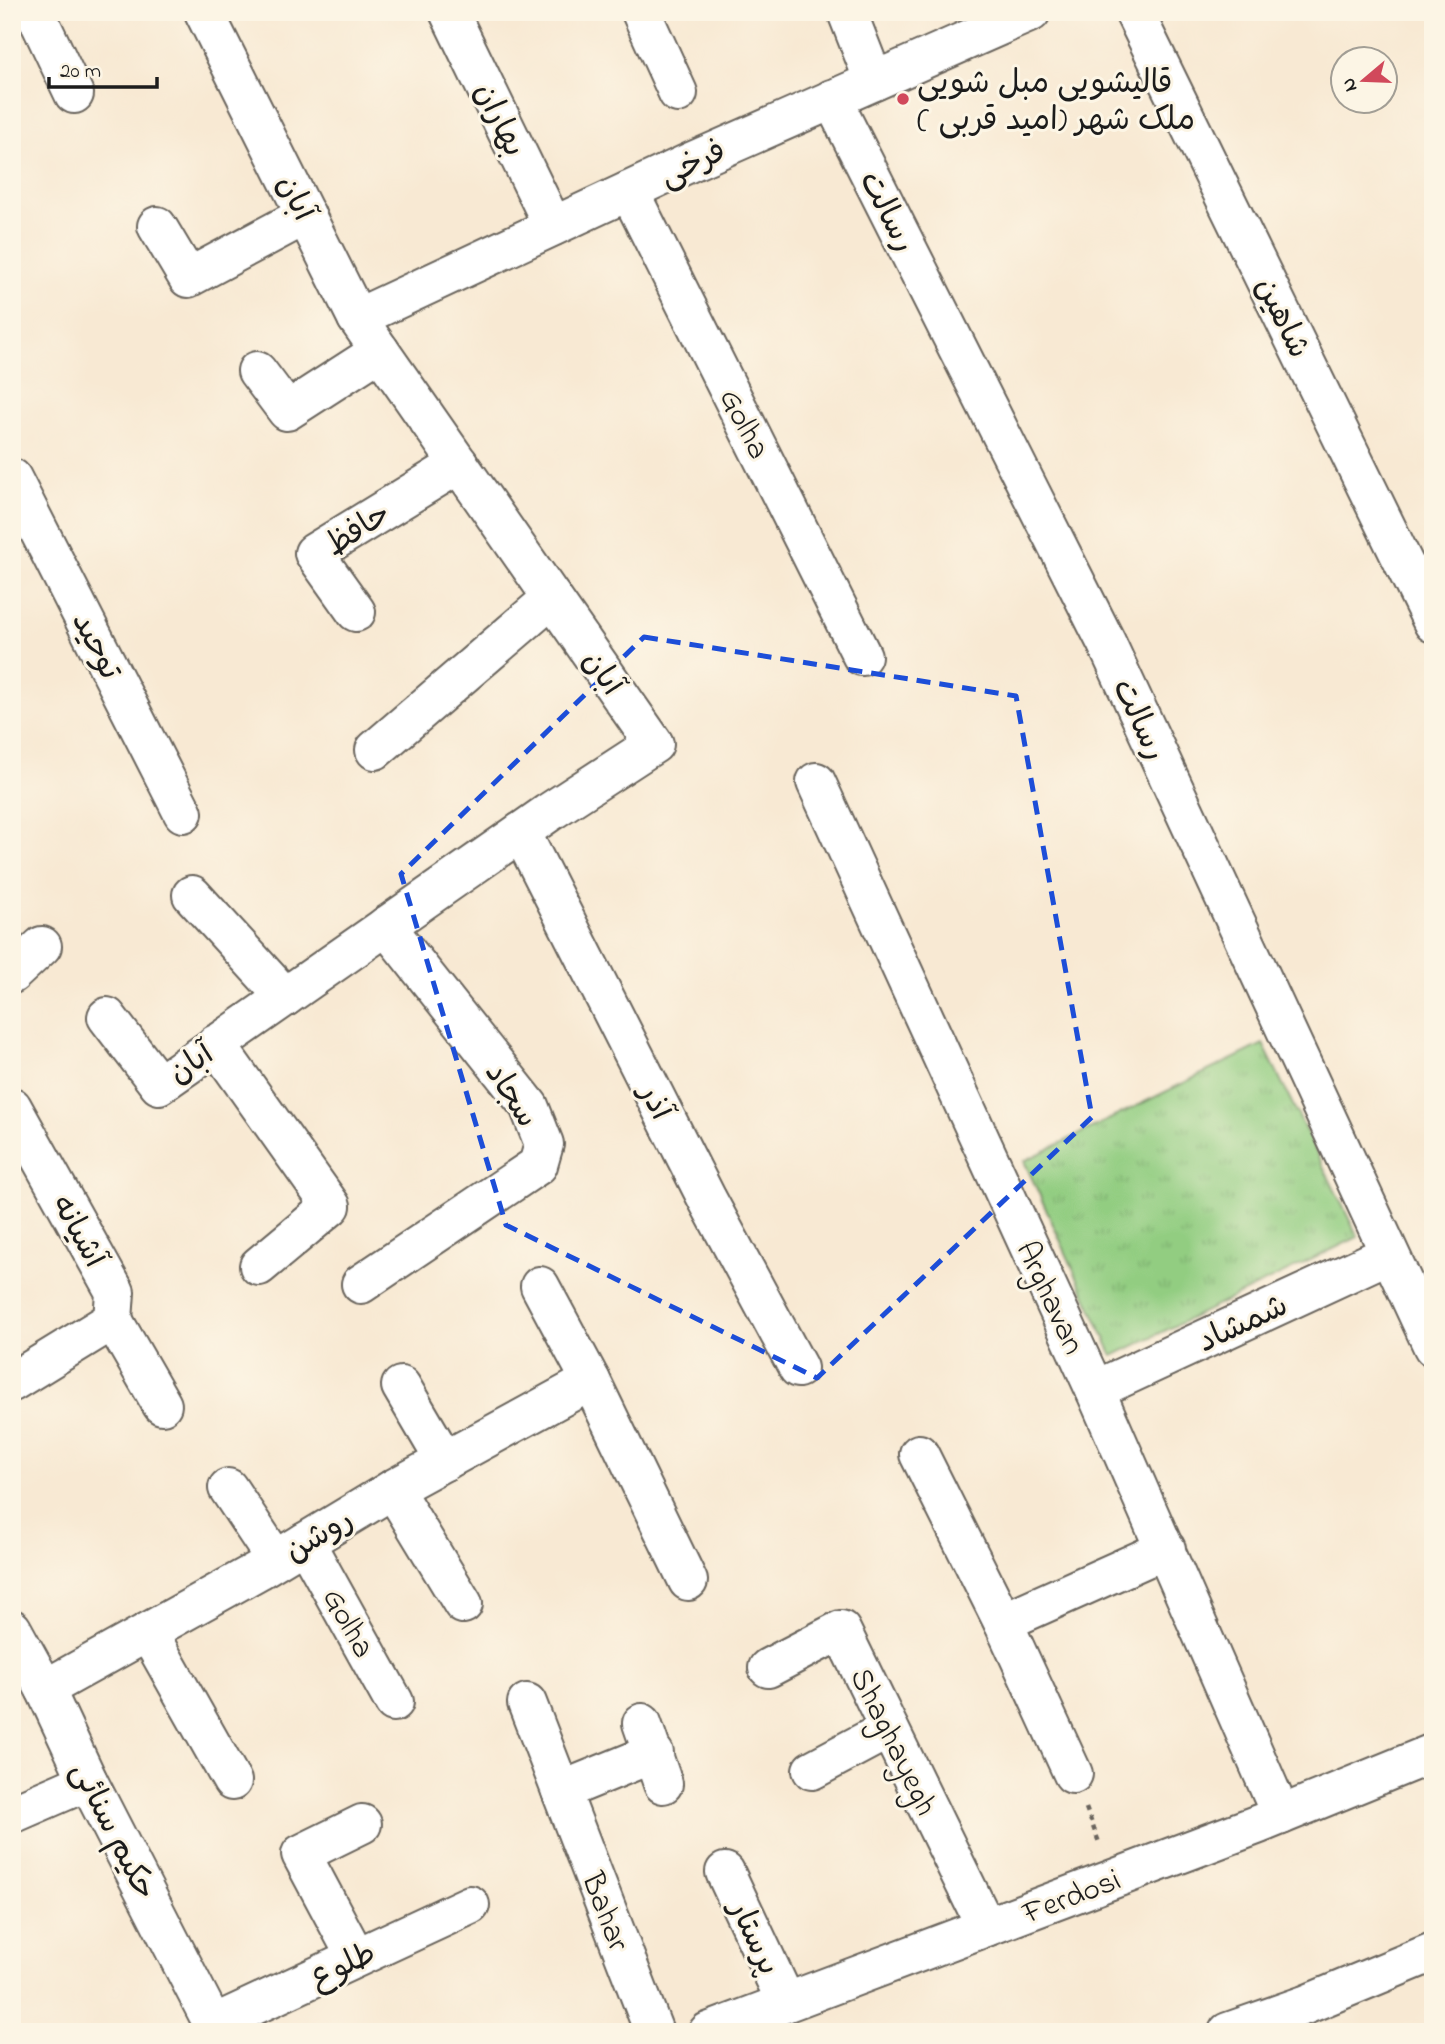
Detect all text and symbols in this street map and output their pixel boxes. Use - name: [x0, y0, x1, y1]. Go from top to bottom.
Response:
- scale bar: [49, 46, 158, 90]
- north arrow: [1330, 46, 1400, 116]
- text: 20 m: [60, 57, 101, 87]
- place label: قالیشویی مبل شویی ملک شهر (امید قربی ): [917, 61, 1195, 145]
- text: N: [1335, 74, 1365, 95]
- street label: بهاران: [460, 76, 536, 166]
- marker: قالیشویی مبل شویی ملک شهر (امید قربی ): [895, 91, 911, 107]
- street label: فرخی: [652, 129, 735, 201]
- street label: رسالت: [845, 164, 926, 262]
- street label: آبان: [262, 167, 326, 231]
- street label: شاهین: [1241, 270, 1321, 367]
- street label: Golha: [705, 381, 781, 468]
- street label: حافظ: [317, 492, 401, 570]
- street label: توحید: [58, 604, 132, 689]
- street label: آبان: [569, 642, 634, 707]
- street label: رسالت: [1098, 672, 1177, 769]
- street label: آبان: [160, 1032, 225, 1097]
- street label: سجاد: [471, 1054, 549, 1138]
- street label: آذر: [624, 1073, 683, 1130]
- street label: آشیانه: [37, 1186, 117, 1278]
- street label: Arghavan: [1002, 1234, 1096, 1363]
- street label: شمشاد: [1190, 1284, 1297, 1367]
- street label: روشن: [276, 1498, 363, 1576]
- street label: Golha: [309, 1580, 385, 1667]
- street label: Shaghayegh: [836, 1661, 948, 1824]
- street label: حکیم سنائی: [57, 1754, 167, 1909]
- street label: Ferdosi: [1015, 1858, 1128, 1939]
- street label: Bahar: [567, 1865, 640, 1959]
- street label: پرستار: [714, 1891, 791, 1984]
- street label: طلوع: [302, 1931, 385, 2003]

